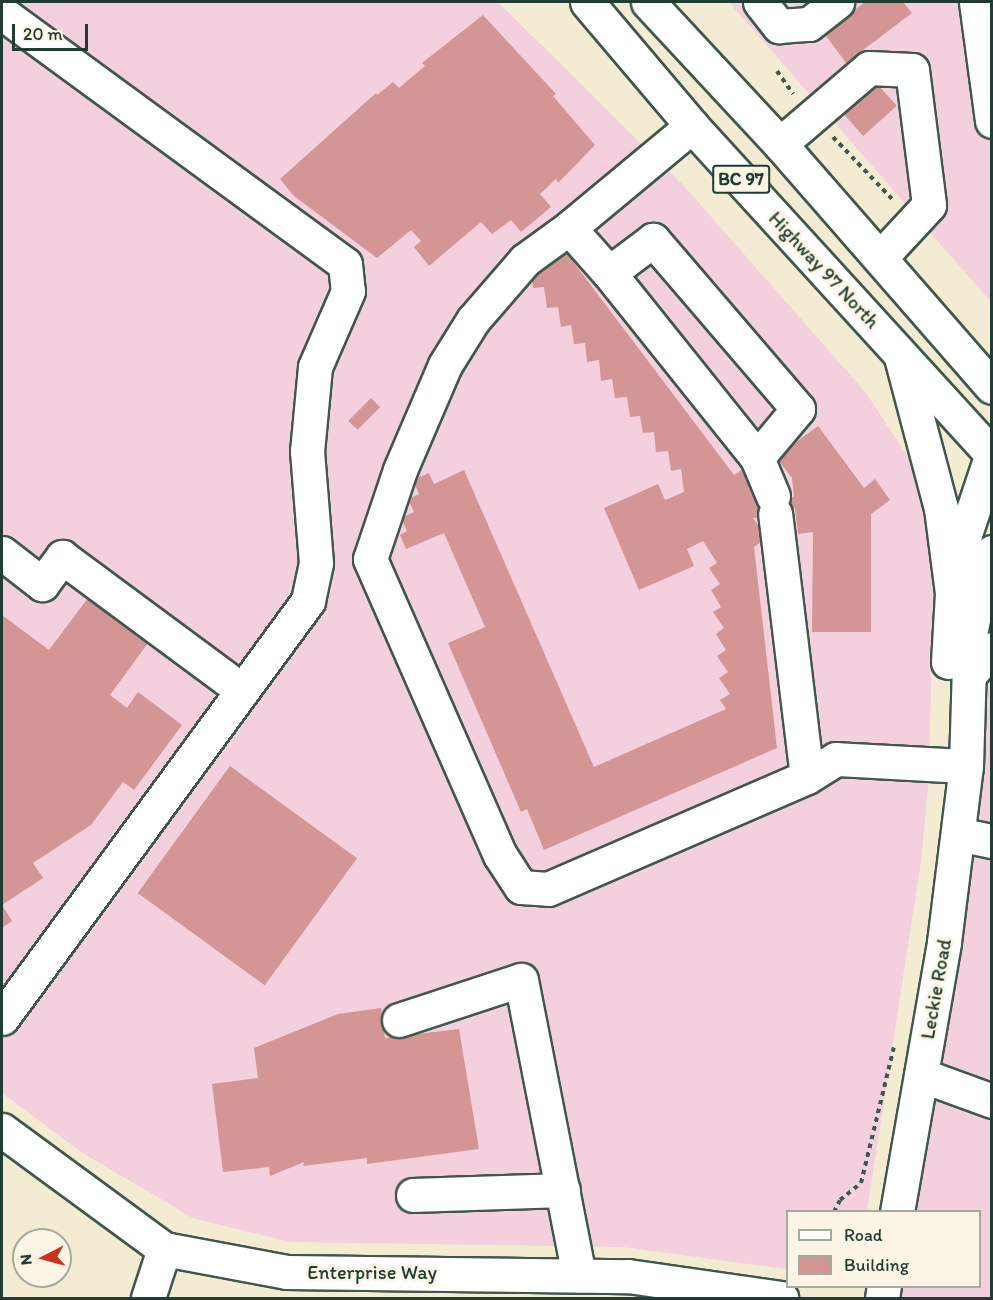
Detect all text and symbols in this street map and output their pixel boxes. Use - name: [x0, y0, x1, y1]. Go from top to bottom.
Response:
- scale bar: [15, 12, 92, 50]
- text: 20 m: [23, 23, 63, 45]
- road number: BC 97: [711, 164, 771, 194]
- street label: Highway 97 North: [764, 206, 884, 334]
- street label: Leckie Road: [915, 937, 957, 1041]
- legend: [786, 1210, 981, 1288]
- text: Road: [844, 1224, 883, 1246]
- north arrow: [12, 1228, 72, 1288]
- text: N: [16, 1253, 36, 1266]
- text: Building: [844, 1254, 909, 1276]
- street label: Enterprise Way: [307, 1260, 437, 1284]

